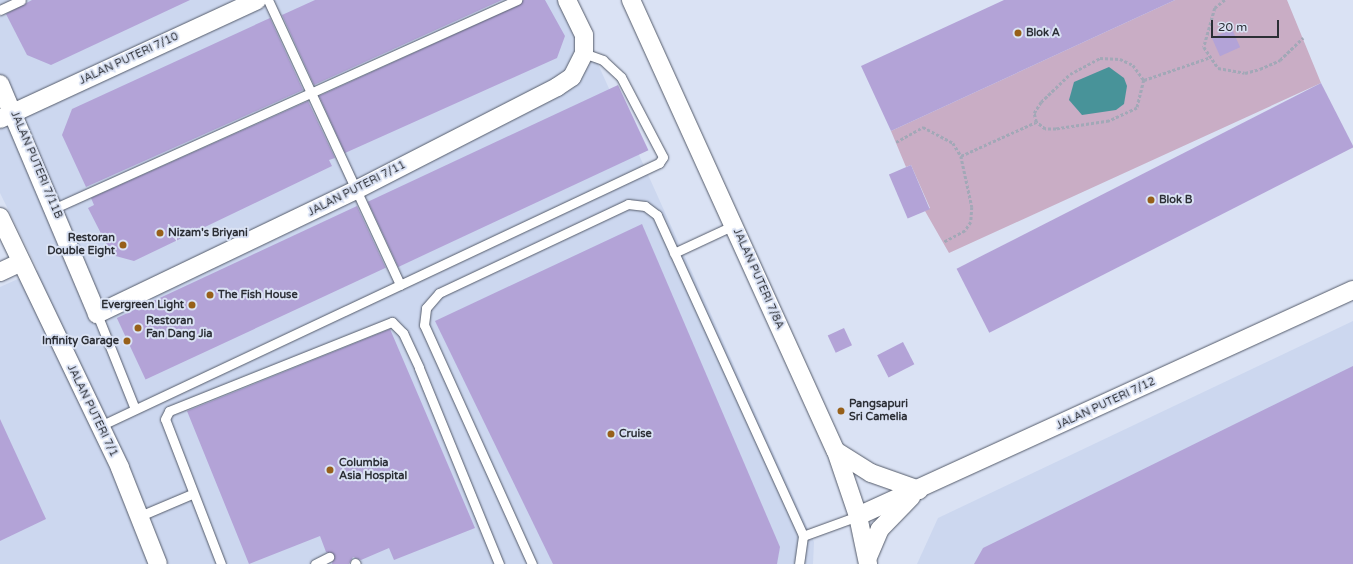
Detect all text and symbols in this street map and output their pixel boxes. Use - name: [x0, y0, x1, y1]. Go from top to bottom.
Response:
- scale bar: [1213, 12, 1281, 38]
- text: 20 m: [1218, 20, 1247, 34]
- place label: Blok A: [1026, 26, 1060, 40]
- marker: Blok A: [1013, 28, 1023, 38]
- street label: JALAN PUTERI 7/10: [77, 30, 181, 88]
- street label: JALAN PUTERI 7/11B: [7, 109, 65, 221]
- street label: JALAN PUTERI 7/11: [306, 159, 408, 219]
- place label: Blok B: [1159, 193, 1192, 207]
- marker: Blok B: [1146, 195, 1156, 205]
- place label: Nizam's Briyani: [168, 226, 248, 240]
- street label: JALAN PUTERI 7/8A: [730, 227, 786, 331]
- marker: Nizam's Briyani: [155, 228, 165, 238]
- place label: Restoran Double Eight: [47, 232, 115, 258]
- marker: Restoran Double Eight: [118, 240, 128, 250]
- place label: The Fish House: [218, 288, 298, 302]
- marker: The Fish House: [205, 290, 215, 300]
- place label: Evergreen Light: [101, 298, 184, 312]
- marker: Evergreen Light: [187, 300, 197, 310]
- place label: Restoran Fan Dang Jia: [146, 315, 212, 341]
- marker: Restoran Fan Dang Jia: [133, 323, 143, 333]
- place label: Infinity Garage: [42, 334, 119, 348]
- marker: Infinity Garage: [122, 336, 132, 346]
- street label: JALAN PUTERI 7/1: [64, 363, 120, 459]
- street label: JALAN PUTERI 7/12: [1054, 375, 1158, 433]
- place label: Pangsapuri Sri Camelia: [849, 398, 908, 424]
- marker: Pangsapuri Sri Camelia: [836, 406, 846, 416]
- place label: Cruise: [619, 427, 652, 441]
- marker: Cruise: [606, 429, 616, 439]
- place label: Columbia Asia Hospital: [339, 457, 407, 483]
- marker: Columbia Asia Hospital: [324, 464, 336, 476]

